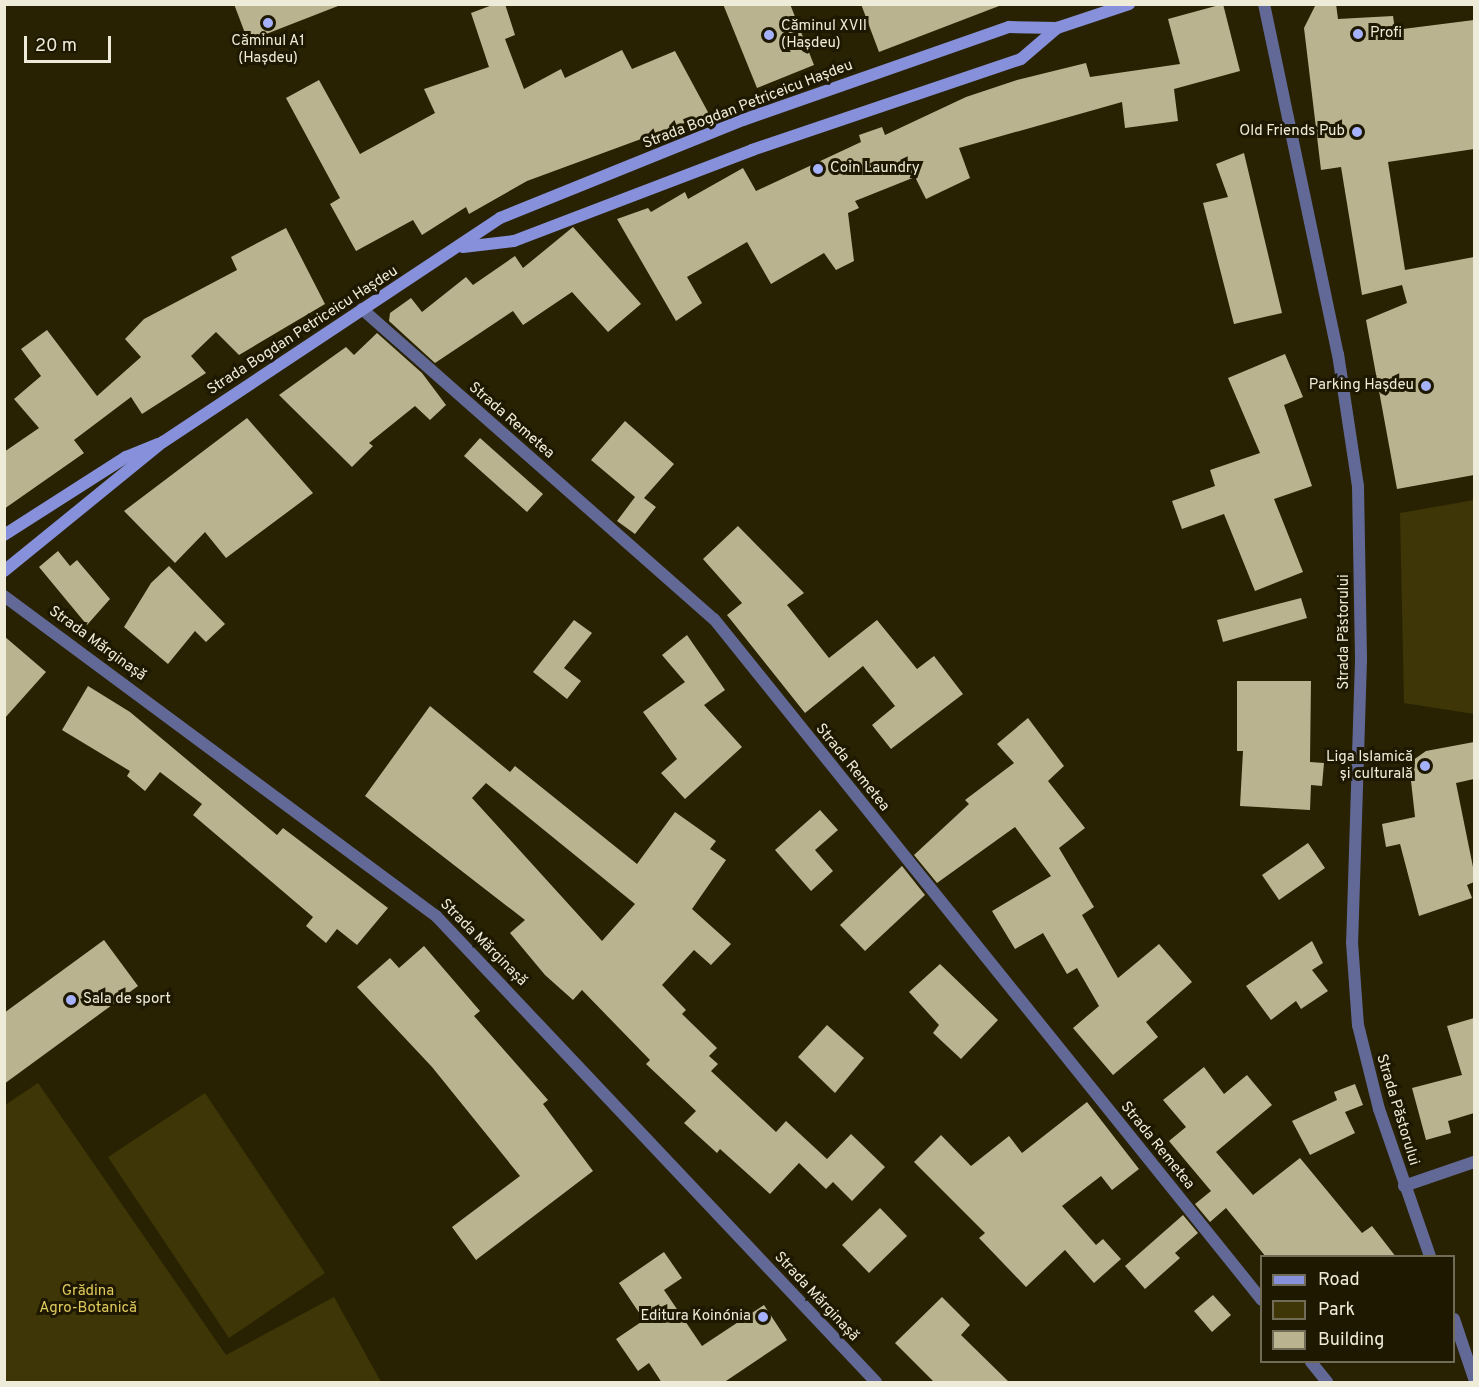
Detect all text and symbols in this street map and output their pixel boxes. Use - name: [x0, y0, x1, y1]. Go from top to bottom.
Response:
- marker: Căminul A1 (Hașdeu): [261, 16, 275, 30]
- place label: Căminul XVII (Hașdeu): [781, 17, 867, 52]
- scale bar: [27, 24, 114, 62]
- place label: Profi: [1370, 25, 1402, 43]
- marker: Profi: [1351, 27, 1365, 41]
- marker: Căminul XVII (Hașdeu): [762, 28, 776, 42]
- place label: Căminul A1 (Hașdeu): [231, 32, 305, 67]
- text: 20 m: [35, 35, 77, 58]
- street label: Strada Bogdan Petriceicu Hașdeu: [640, 57, 856, 153]
- place label: Old Friends Pub: [1239, 123, 1345, 141]
- marker: Old Friends Pub: [1350, 125, 1364, 139]
- place label: Coin Laundry: [830, 160, 920, 178]
- marker: Coin Laundry: [811, 162, 825, 176]
- street label: Strada Bogdan Petriceicu Hașdeu: [204, 263, 402, 399]
- place label: Parking Hașdeu: [1309, 377, 1414, 395]
- street label: Strada Remetea: [465, 379, 557, 463]
- marker: Parking Hașdeu: [1419, 379, 1433, 393]
- street label: Strada Păstorului: [1336, 574, 1354, 690]
- street label: Strada Mărginașă: [45, 603, 149, 685]
- street label: Strada Remetea: [811, 721, 893, 815]
- place label: Liga Islamică și culturală: [1326, 748, 1413, 783]
- marker: Liga Islamică și culturală: [1418, 759, 1432, 773]
- street label: Strada Mărginașă: [436, 896, 530, 990]
- place label: Sala de sport: [83, 991, 171, 1009]
- marker: Sala de sport: [64, 993, 78, 1007]
- street label: Strada Păstorului: [1372, 1052, 1422, 1168]
- street label: Strada Remetea: [1116, 1099, 1198, 1193]
- street label: Strada Mărginașă: [770, 1249, 862, 1345]
- legend: [1260, 1255, 1455, 1363]
- text: Road: [1318, 1269, 1360, 1292]
- park label: Grădina Agro-Botanică: [39, 1282, 137, 1317]
- text: Park: [1318, 1299, 1355, 1322]
- place label: Editura Koinónia: [641, 1308, 751, 1326]
- marker: Editura Koinónia: [756, 1310, 770, 1324]
- text: Building: [1318, 1329, 1384, 1352]

